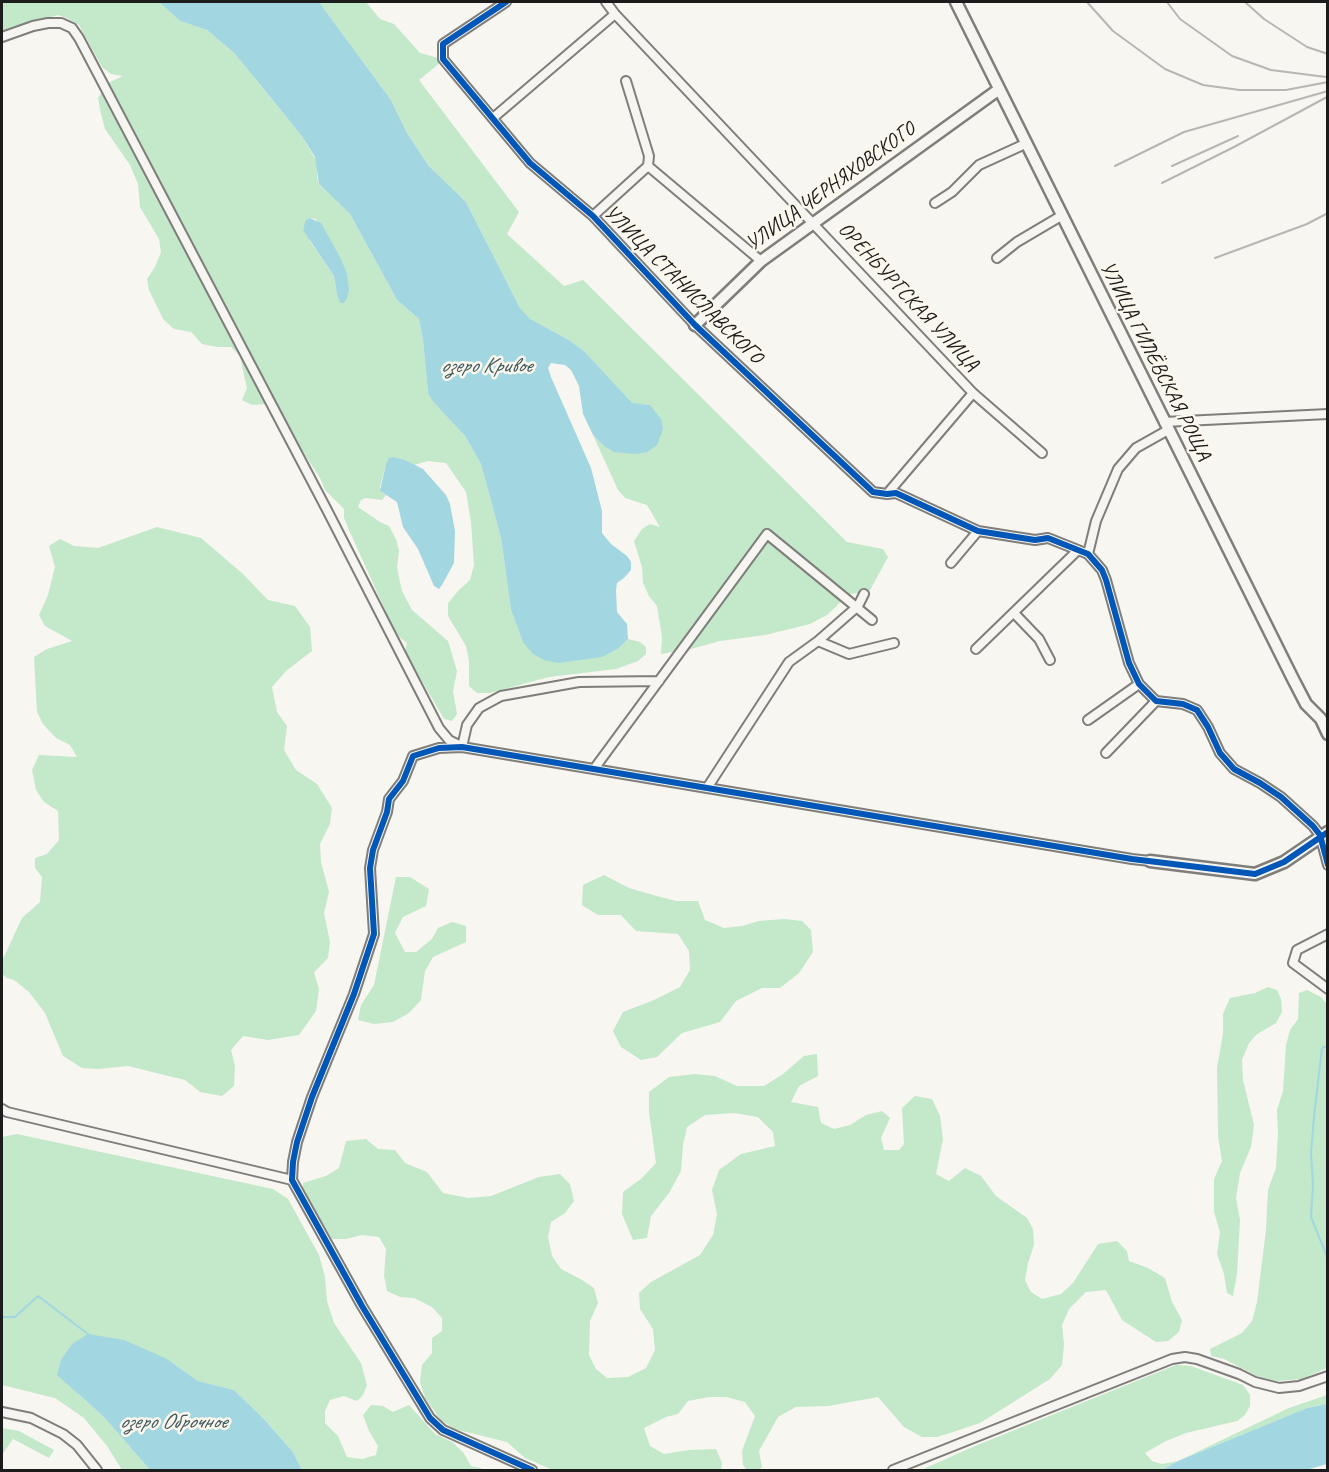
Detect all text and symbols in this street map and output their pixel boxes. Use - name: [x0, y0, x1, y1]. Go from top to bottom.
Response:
- street label: УЛИЦА ЧЕРНЯХОВСКОГО: [741, 117, 921, 257]
- street label: УЛИЦА СТАНИСЛАВСКОГО: [598, 200, 768, 370]
- street label: ОРЕНБУРГСКАЯ УЛИЦА: [832, 217, 984, 377]
- street label: УЛИЦА ГИЛЁВСКАЯ РОЩА: [1094, 257, 1216, 465]
- water label: озеро Кривое: [441, 353, 531, 379]
- water label: озеро Оброчное: [120, 1409, 226, 1435]

